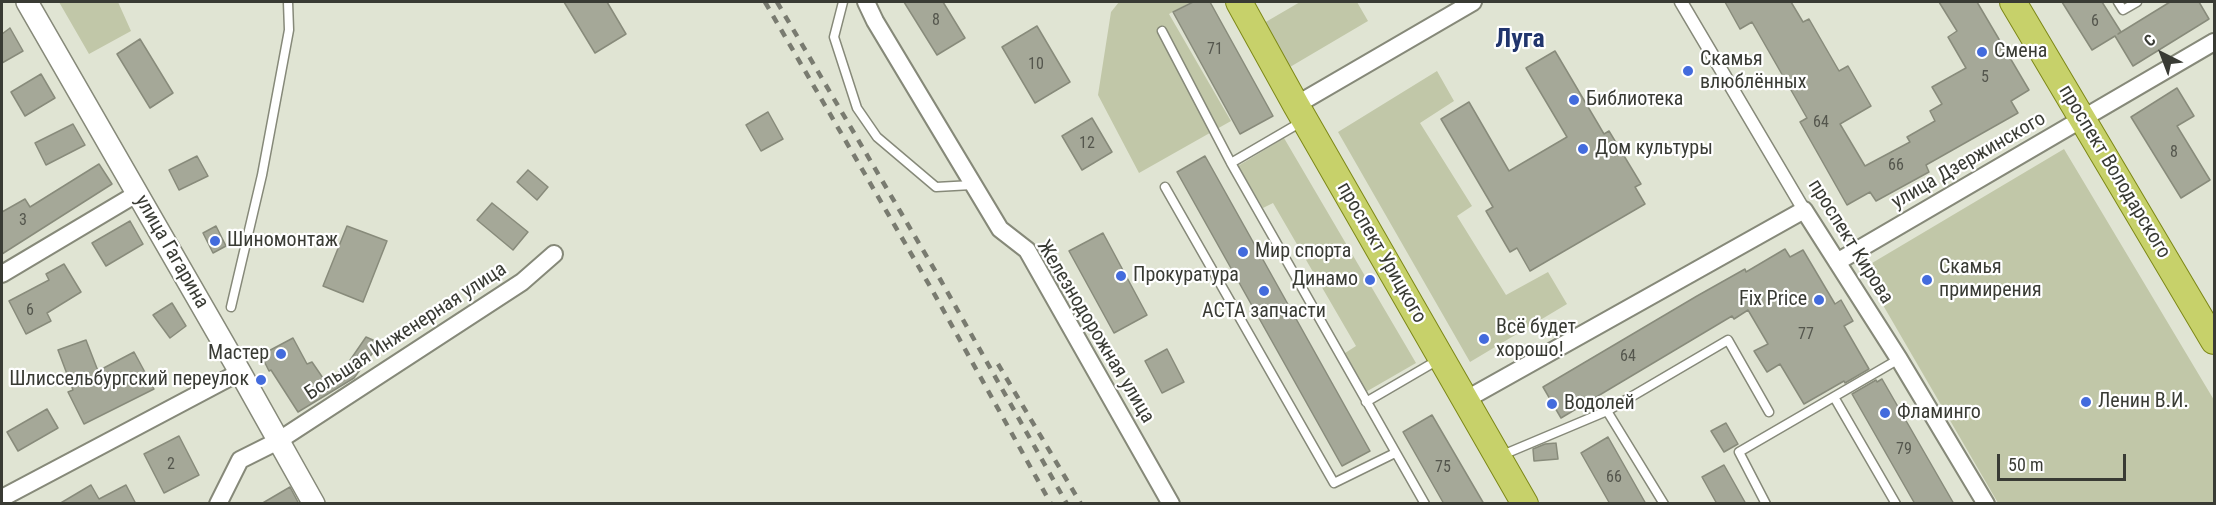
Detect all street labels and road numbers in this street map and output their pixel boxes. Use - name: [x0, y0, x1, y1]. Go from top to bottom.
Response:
- street label: проспект Володарского: [2053, 81, 2175, 263]
- street label: улица Дзержинского: [1888, 107, 2050, 215]
- street label: проспект Кирова: [1802, 175, 1898, 309]
- street label: проспект Урицкого: [1331, 178, 1431, 328]
- street label: улица Гагарина: [129, 191, 213, 313]
- street label: Железнодорожная улица: [1031, 236, 1159, 428]
- street label: Большая Инженерная улица: [301, 258, 511, 406]

